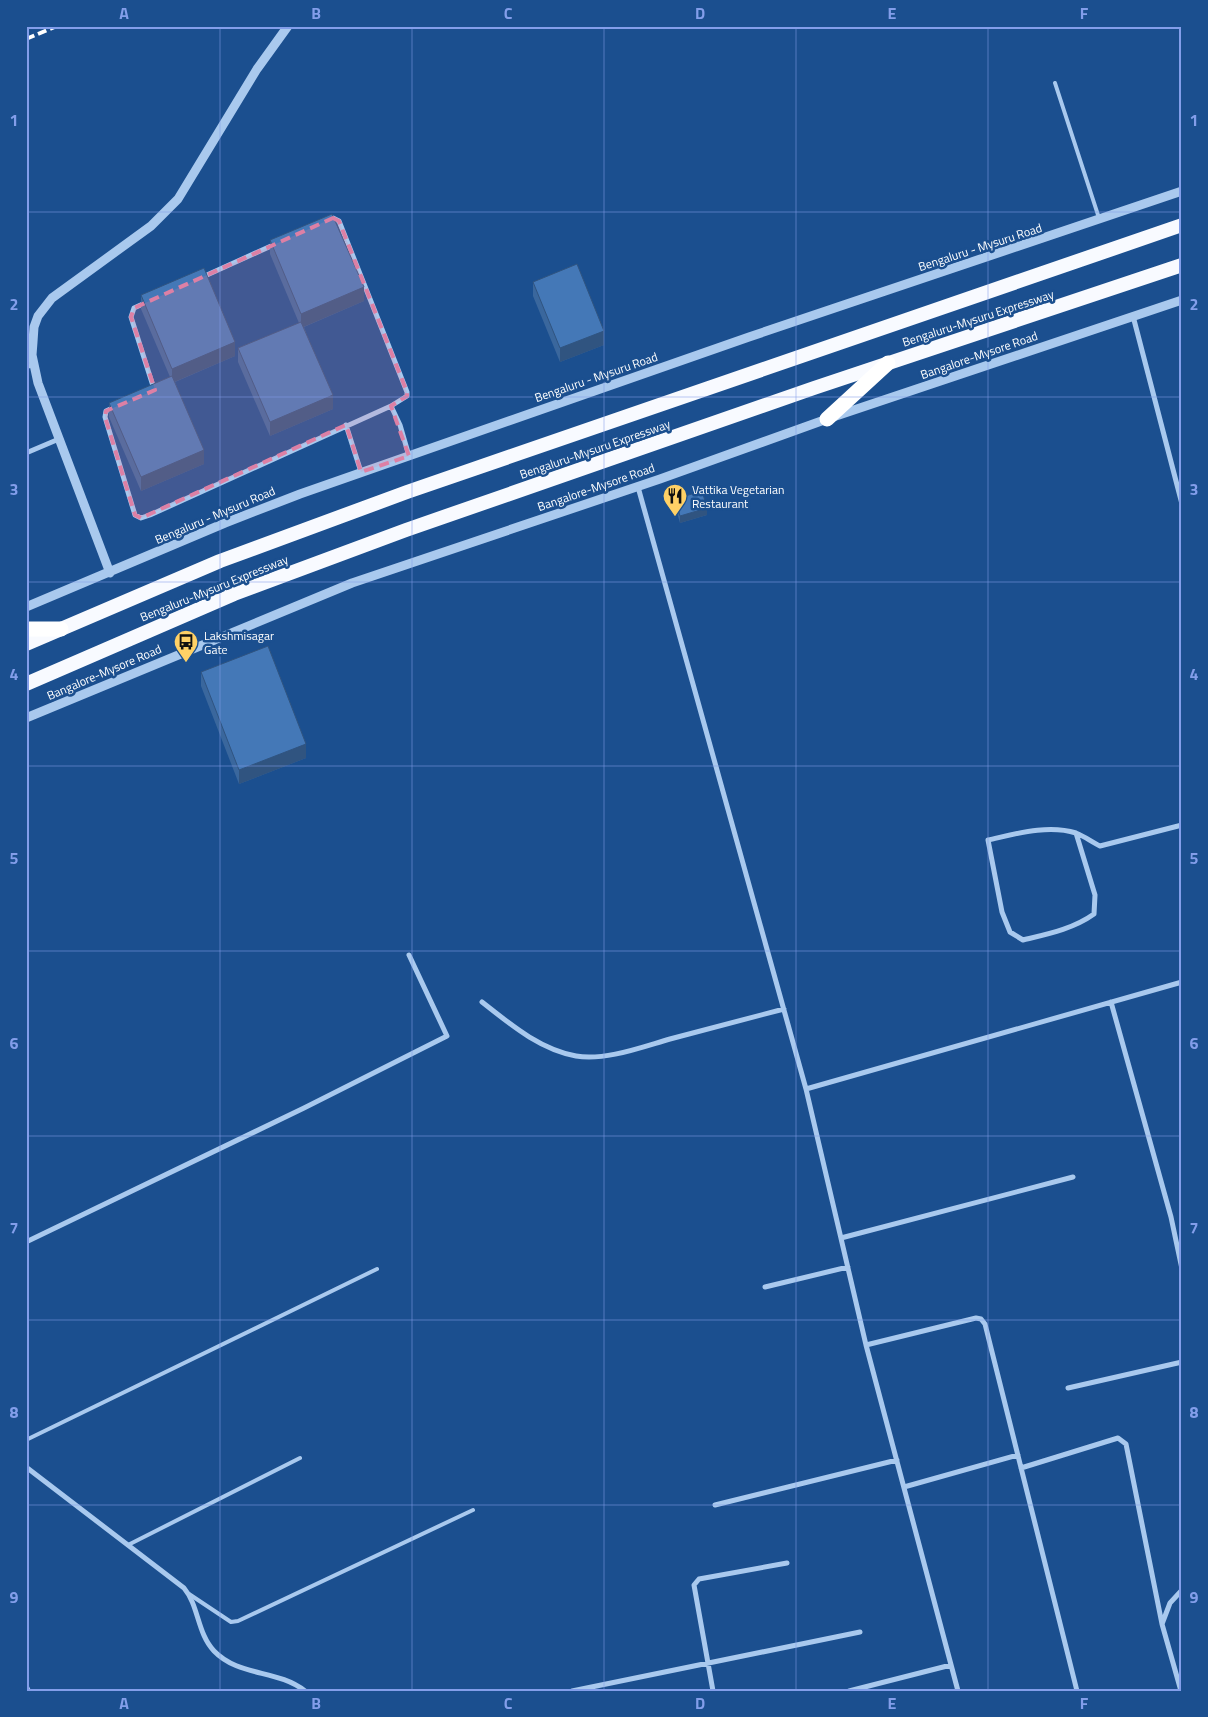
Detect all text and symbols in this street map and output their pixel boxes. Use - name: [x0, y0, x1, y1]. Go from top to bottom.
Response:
- text: A: [119, 1, 129, 25]
- text: B: [311, 1, 321, 25]
- text: C: [504, 1, 513, 25]
- text: D: [695, 1, 705, 25]
- text: E: [888, 1, 897, 25]
- text: F: [1080, 1, 1089, 25]
- text: 1: [10, 108, 18, 132]
- text: 1: [1190, 108, 1198, 132]
- street label: Bengaluru - Mysuru Road: [916, 218, 1044, 276]
- street label: Bengaluru-Mysuru Expressway: [900, 284, 1056, 352]
- text: 2: [10, 292, 18, 316]
- text: 2: [1190, 292, 1198, 316]
- street label: Bangalore-Mysore Road: [918, 326, 1040, 384]
- street label: Bengaluru - Mysuru Road: [532, 347, 660, 407]
- street label: Bengaluru-Mysuru Expressway: [517, 414, 673, 484]
- street label: Bangalore-Mysore Road: [535, 458, 657, 516]
- text: 3: [10, 477, 18, 501]
- text: 3: [1190, 477, 1198, 501]
- place label: Vattika Vegetarian Restaurant: [692, 480, 784, 513]
- street label: Bengaluru - Mysuru Road: [152, 481, 278, 549]
- restaurant icon: Vattika Vegetarian Restaurant: [662, 483, 688, 517]
- street label: Bengaluru-Mysuru Expressway: [137, 549, 291, 626]
- place label: Lakshmisagar Gate: [204, 626, 274, 659]
- bus stop icon: Lakshmisagar Gate: [173, 629, 199, 663]
- street label: Bangalore-Mysore Road: [44, 639, 164, 705]
- text: 4: [10, 662, 19, 686]
- text: 4: [1190, 662, 1199, 686]
- text: 5: [10, 846, 19, 870]
- text: 5: [1190, 846, 1199, 870]
- text: 6: [10, 1031, 19, 1055]
- text: 6: [1190, 1031, 1199, 1055]
- text: 7: [10, 1216, 18, 1240]
- text: 7: [1190, 1216, 1198, 1240]
- text: 8: [10, 1400, 19, 1424]
- text: 8: [1190, 1400, 1199, 1424]
- text: 9: [10, 1585, 19, 1609]
- text: 9: [1190, 1585, 1199, 1609]
- text: A: [119, 1691, 129, 1715]
- text: B: [311, 1691, 321, 1715]
- text: C: [504, 1691, 513, 1715]
- text: D: [695, 1691, 705, 1715]
- text: E: [888, 1691, 897, 1715]
- text: F: [1080, 1691, 1089, 1715]

